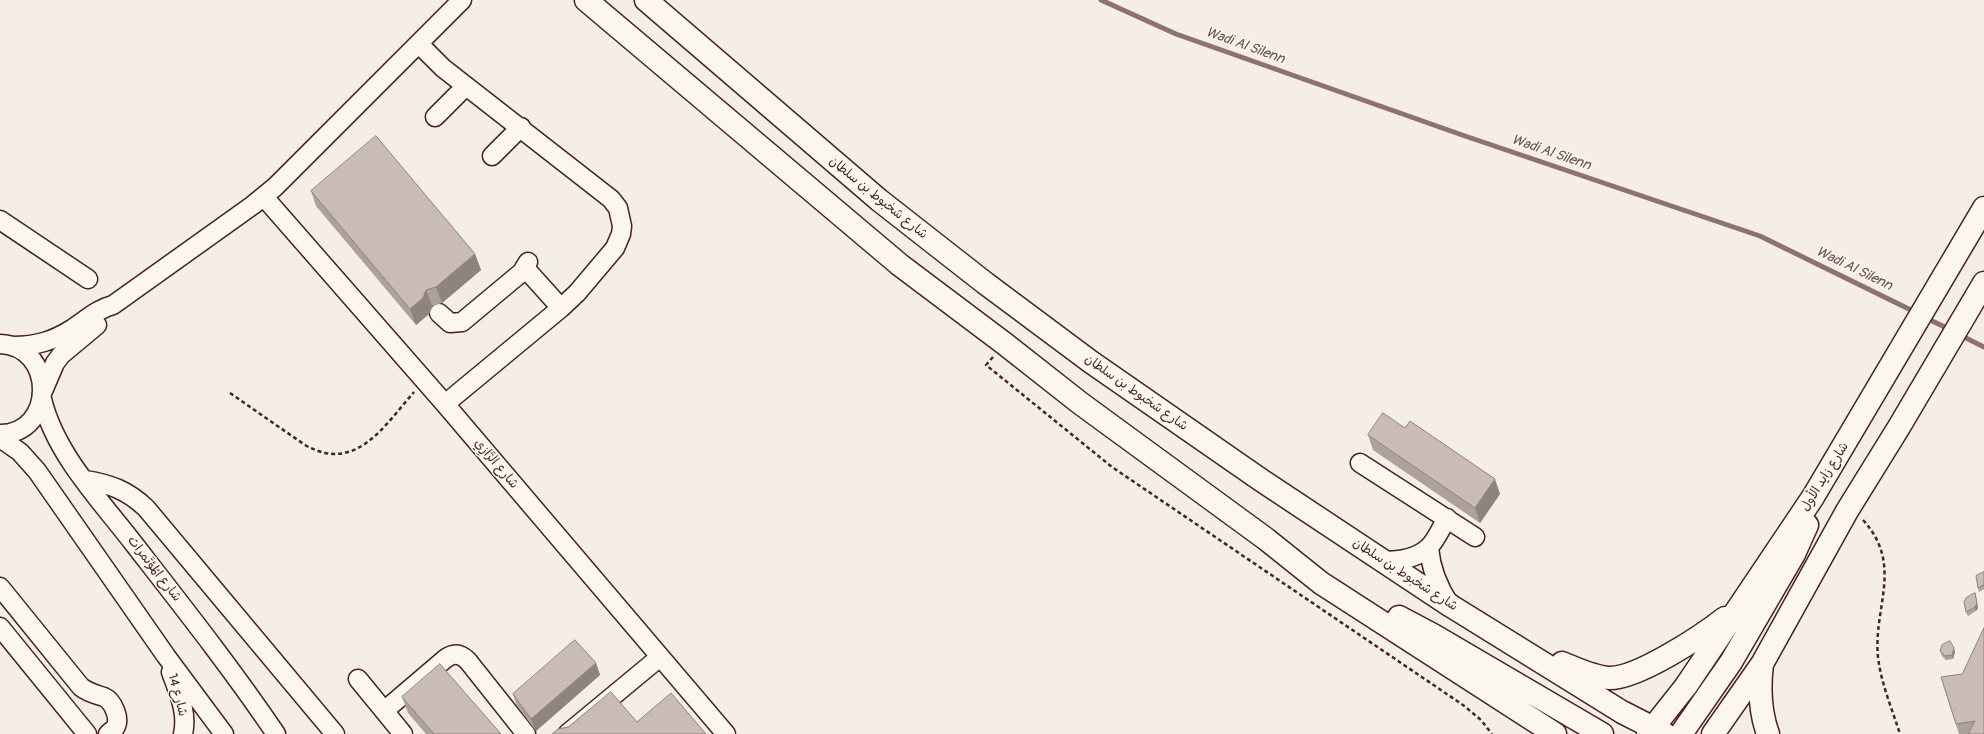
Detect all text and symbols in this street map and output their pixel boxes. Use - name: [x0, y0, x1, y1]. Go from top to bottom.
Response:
- water label: Wadi Al Silenn: [1203, 24, 1287, 68]
- water label: Wadi Al Silenn: [1509, 132, 1593, 174]
- street label: شارع شخبوط بن سلطان: [826, 153, 930, 243]
- water label: Wadi Al Silenn: [1813, 243, 1895, 295]
- street label: شارع شخبوط بن سلطان: [1081, 352, 1191, 434]
- street label: شارع الرَّازِي: [471, 436, 521, 492]
- street label: شارع زايد الأول: [1798, 440, 1852, 514]
- street label: شارع المُؤتَمرات: [124, 533, 184, 605]
- street label: شارع شخبوط بن سلطان: [1349, 535, 1461, 615]
- street label: شارع 14: [164, 672, 190, 718]

